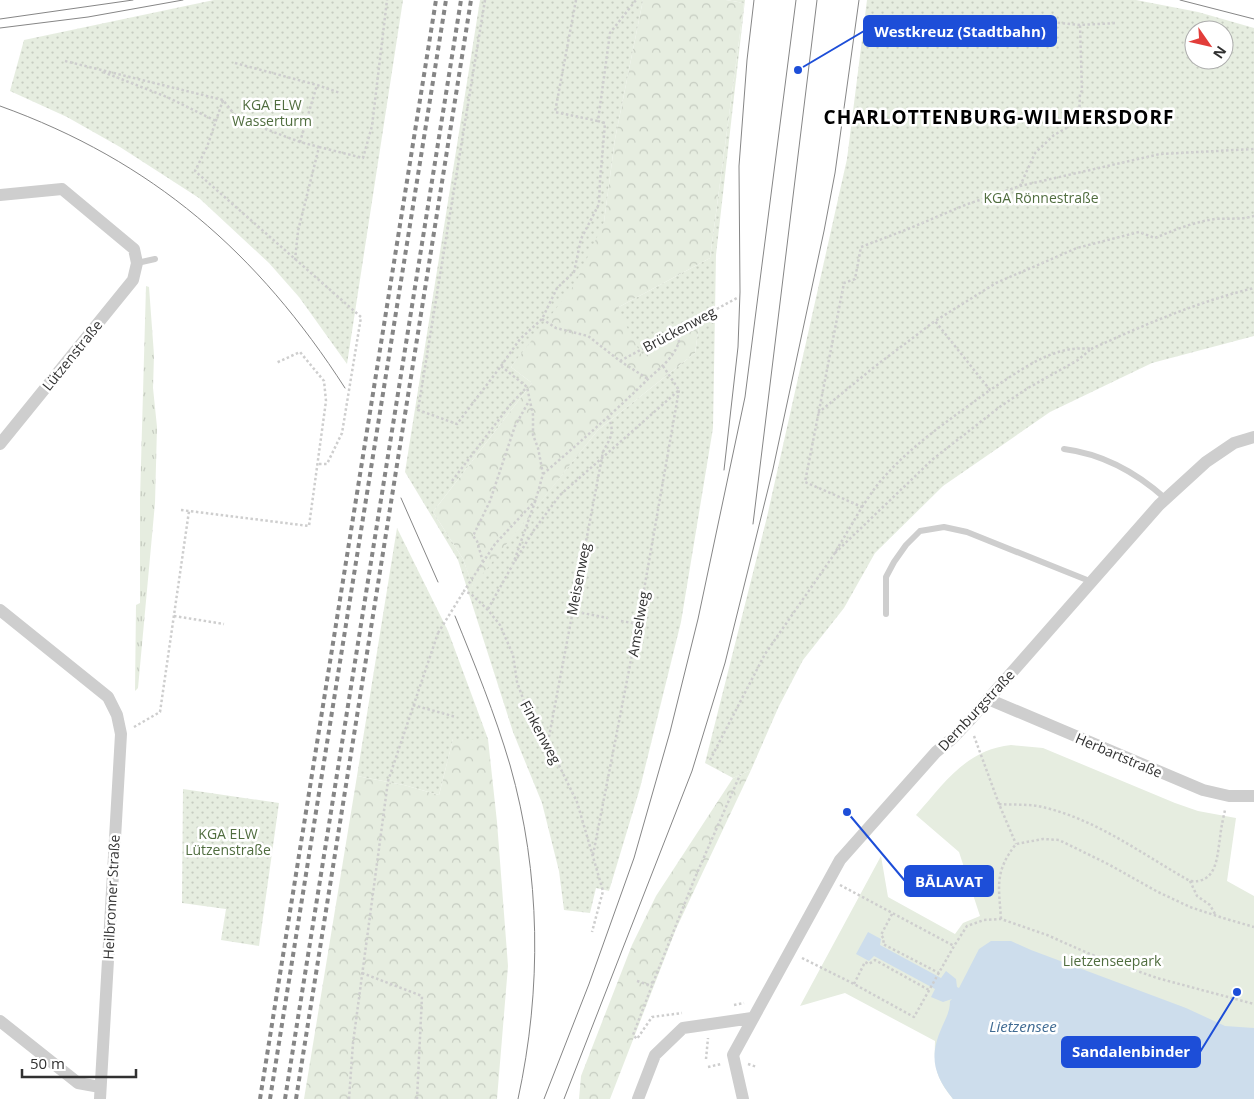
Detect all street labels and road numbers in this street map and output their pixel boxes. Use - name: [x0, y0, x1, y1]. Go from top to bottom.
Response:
- street label: Brückenweg: [639, 302, 719, 356]
- street label: Lützenstraße: [38, 316, 106, 394]
- street label: Meisenweg: [562, 541, 594, 617]
- street label: Amselweg: [623, 589, 653, 658]
- street label: Dernburgstraße: [933, 665, 1019, 755]
- street label: Finkenweg: [516, 697, 566, 767]
- street label: Herbartstraße: [1073, 728, 1166, 782]
- street label: Heilbronner Straße: [98, 834, 124, 960]

